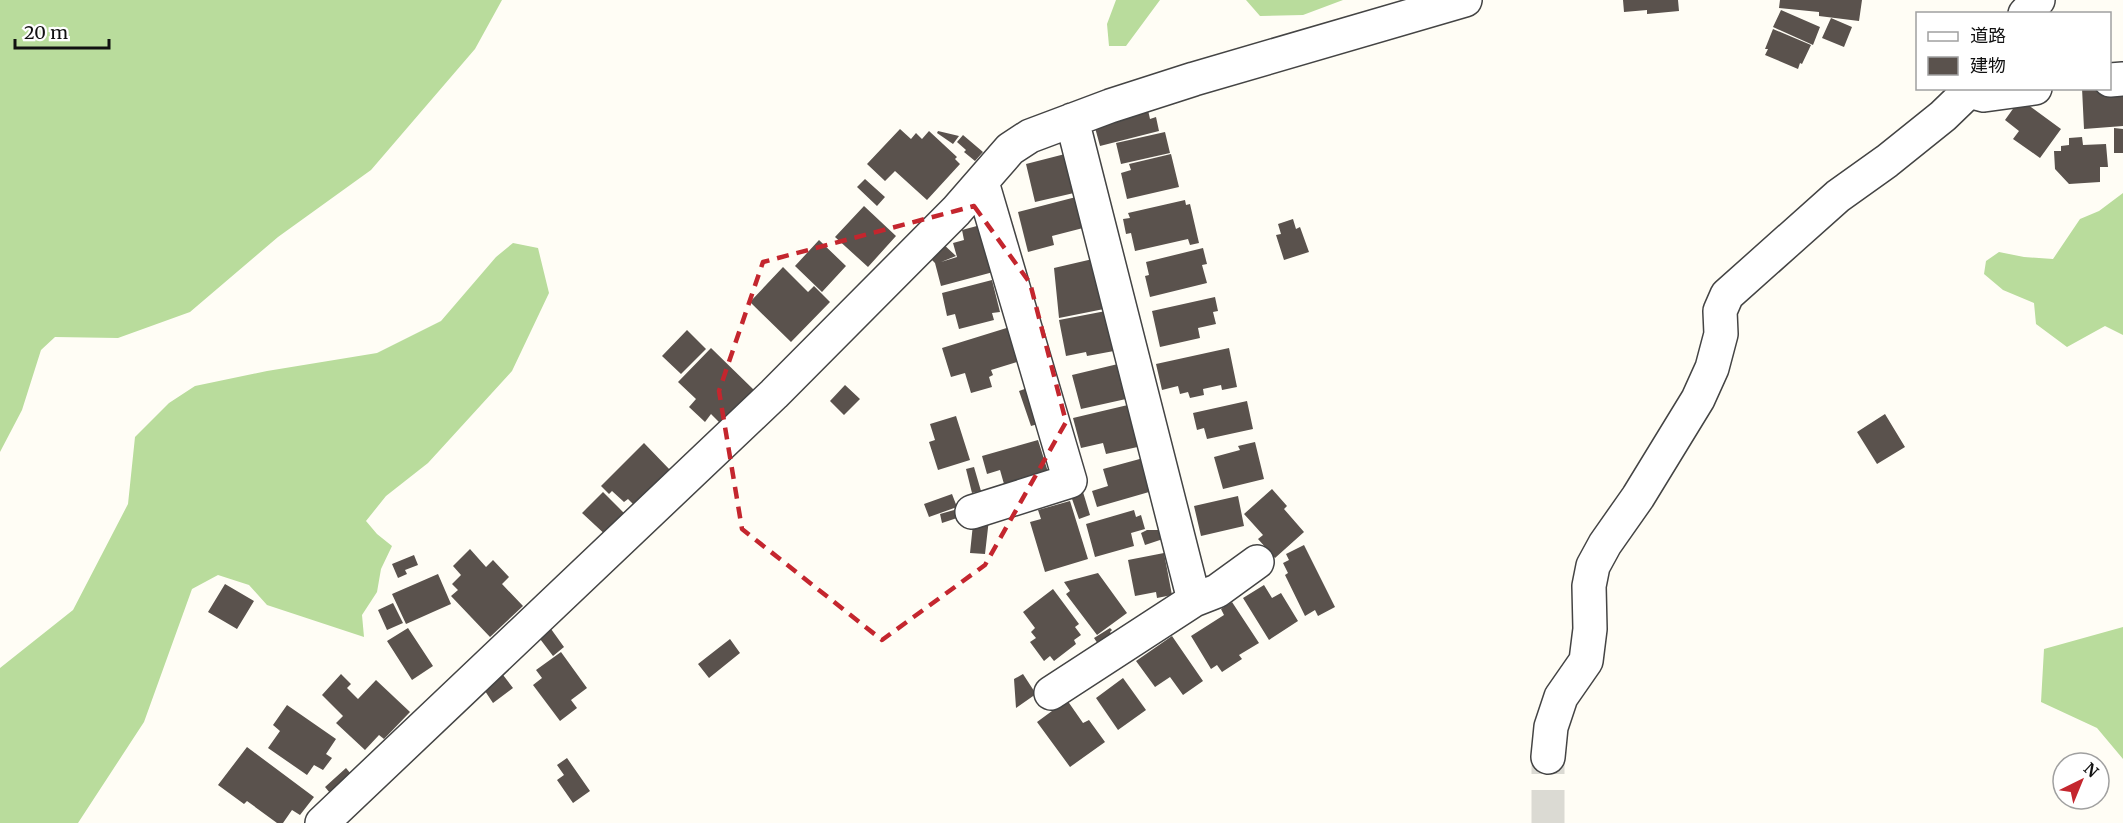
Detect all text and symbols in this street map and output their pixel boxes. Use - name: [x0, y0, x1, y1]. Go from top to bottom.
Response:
- scale bar: [15, 12, 110, 50]
- legend: [1916, 12, 2111, 90]
- text: 20 m: [24, 21, 68, 44]
- text: 道路: [1970, 24, 2006, 47]
- text: 建物: [1970, 54, 2006, 77]
- north arrow: [2051, 751, 2111, 811]
- text: N: [2080, 758, 2103, 782]

